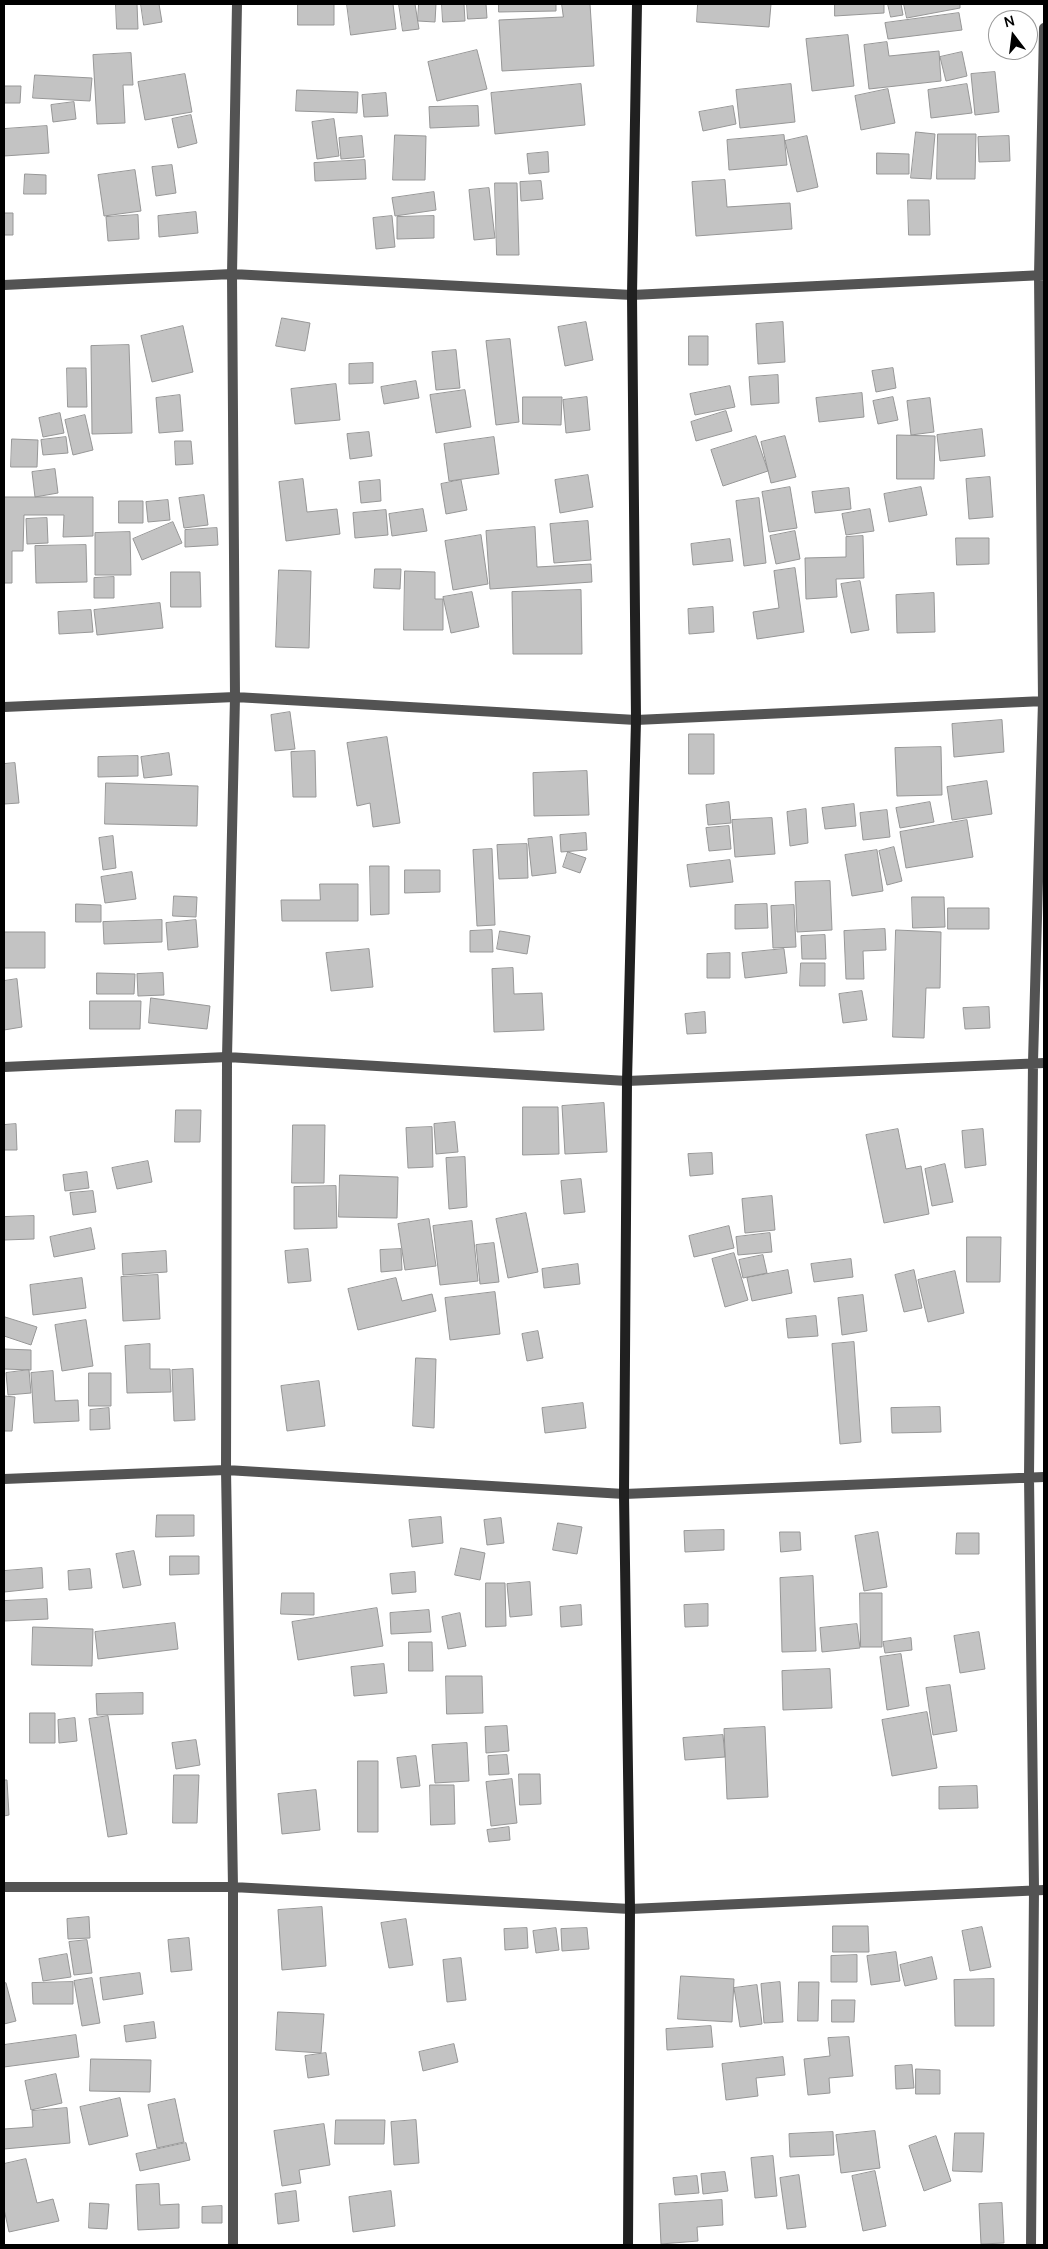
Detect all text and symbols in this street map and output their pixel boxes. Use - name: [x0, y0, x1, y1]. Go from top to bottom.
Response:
- north arrow: [988, 10, 1038, 60]
- text: N: [1002, 11, 1017, 31]

